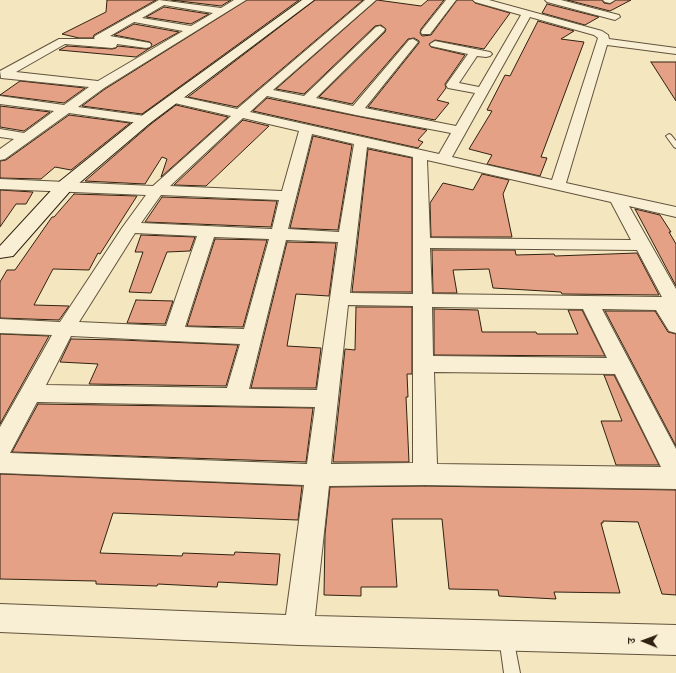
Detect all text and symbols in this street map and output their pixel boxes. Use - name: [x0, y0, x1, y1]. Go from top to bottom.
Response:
- north arrow: [624, 621, 664, 661]
- text: उ: [625, 638, 638, 644]

